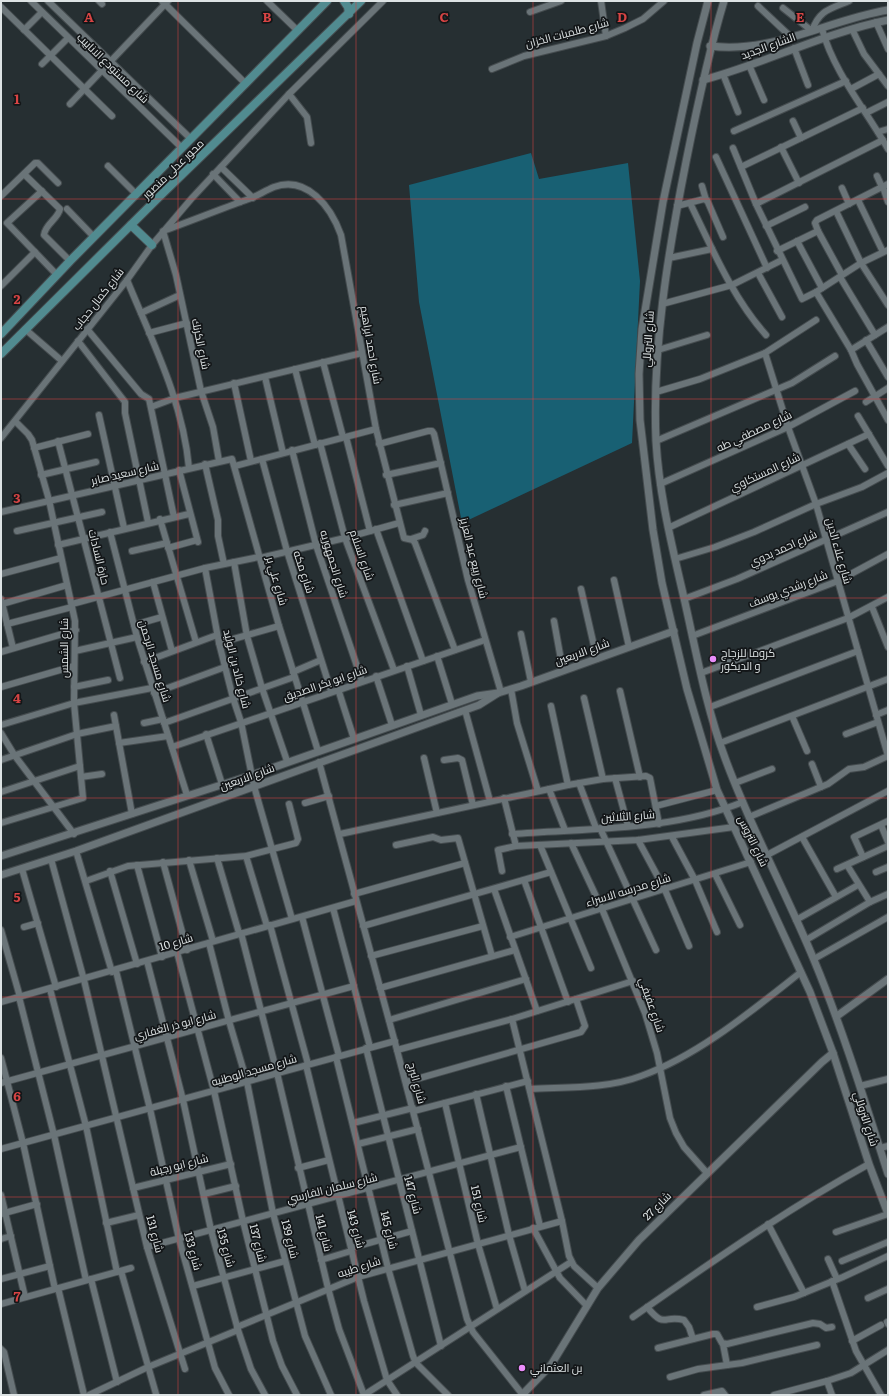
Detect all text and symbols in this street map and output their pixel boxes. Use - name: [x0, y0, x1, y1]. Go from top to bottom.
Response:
- text: A: [84, 7, 94, 26]
- text: B: [263, 7, 272, 26]
- text: C: [439, 7, 449, 26]
- text: D: [617, 7, 627, 26]
- text: E: [796, 7, 805, 26]
- street label: شارع طلمبات الخزان: [523, 13, 611, 52]
- street label: الشارع الجديد: [738, 28, 798, 63]
- street label: شارع مستودع الانابيب: [73, 29, 153, 107]
- text: 1: [14, 89, 20, 108]
- street label: محور عدلى منصور: [137, 135, 207, 202]
- street label: شارع كمال حجاب: [68, 264, 127, 334]
- text: 2: [14, 289, 21, 308]
- street label: شارع احمد ابراهيم: [356, 304, 387, 386]
- street label: شارع التروللي: [637, 310, 659, 368]
- street label: شارع الكرنك: [188, 317, 215, 371]
- street label: شارع مصطفي طه: [713, 406, 795, 456]
- street label: شارع المستكاوي: [727, 448, 803, 496]
- street label: شارع سعيد صابر: [88, 456, 161, 489]
- text: 3: [13, 488, 21, 507]
- street label: شارع ربيع عبد العزيز: [456, 515, 493, 600]
- street label: شارع علاء الدين: [822, 516, 857, 586]
- street label: شارع احمد بدوي: [746, 525, 820, 571]
- street label: حارة السادات: [85, 527, 115, 586]
- street label: شارع السلام: [346, 527, 379, 583]
- street label: شارع الجمهوريه: [316, 528, 353, 600]
- street label: شارع مكه: [290, 548, 319, 595]
- street label: شارع علي بر: [261, 554, 293, 608]
- street label: شارع رشدي يوسف: [746, 566, 830, 612]
- street label: شارع الشمس: [55, 618, 72, 678]
- street label: شارع مسجد الرحمن: [135, 618, 176, 704]
- street label: شارع خالد بن الوليد: [219, 627, 256, 710]
- street label: شارع الاربعين: [552, 634, 612, 669]
- place label: كروما للزجاج و الديكور: [720, 644, 775, 673]
- marker: كروما للزجاج و الديكور: [708, 654, 718, 664]
- street label: شارع ابو بكر الصديق: [281, 660, 369, 705]
- text: 4: [13, 688, 21, 707]
- street label: شارع الاربعين: [217, 759, 277, 794]
- street label: شارع الثلاثين: [600, 805, 655, 826]
- street label: شارع التروس: [734, 812, 773, 869]
- street label: شارع مدرسه الاسراء: [583, 868, 673, 911]
- text: 5: [13, 887, 21, 906]
- street label: شارع 10: [157, 928, 195, 955]
- street label: شارع عفيفي: [634, 975, 670, 1035]
- street label: شارع ابو ذر الغفاري: [132, 1005, 218, 1045]
- street label: شارع مسجد الوطنيه: [209, 1049, 299, 1090]
- street label: شارع البرج: [404, 1060, 431, 1106]
- text: 6: [13, 1086, 21, 1105]
- street label: شارع التروللي: [849, 1089, 883, 1149]
- street label: شارع ابو رجيلة: [148, 1149, 210, 1180]
- street label: شارع سلمان الفارسي: [285, 1168, 379, 1207]
- street label: شارع 147: [400, 1174, 427, 1216]
- street label: شارع 151: [467, 1183, 492, 1224]
- street label: شارع 27: [638, 1187, 675, 1224]
- street label: شارع 143: [343, 1208, 370, 1250]
- street label: شارع 145: [376, 1209, 402, 1251]
- street label: شارع 141: [312, 1212, 337, 1253]
- street label: شارع 131: [142, 1213, 169, 1255]
- street label: شارع 139: [277, 1218, 304, 1260]
- street label: شارع 137: [245, 1222, 271, 1264]
- street label: شارع 135: [213, 1227, 240, 1269]
- street label: شارع 133: [180, 1230, 207, 1272]
- street label: شارع طيبه: [335, 1252, 383, 1281]
- text: 7: [13, 1286, 21, 1305]
- place label: بن العثماني: [530, 1359, 582, 1377]
- marker: بن العثماني: [517, 1363, 527, 1373]

